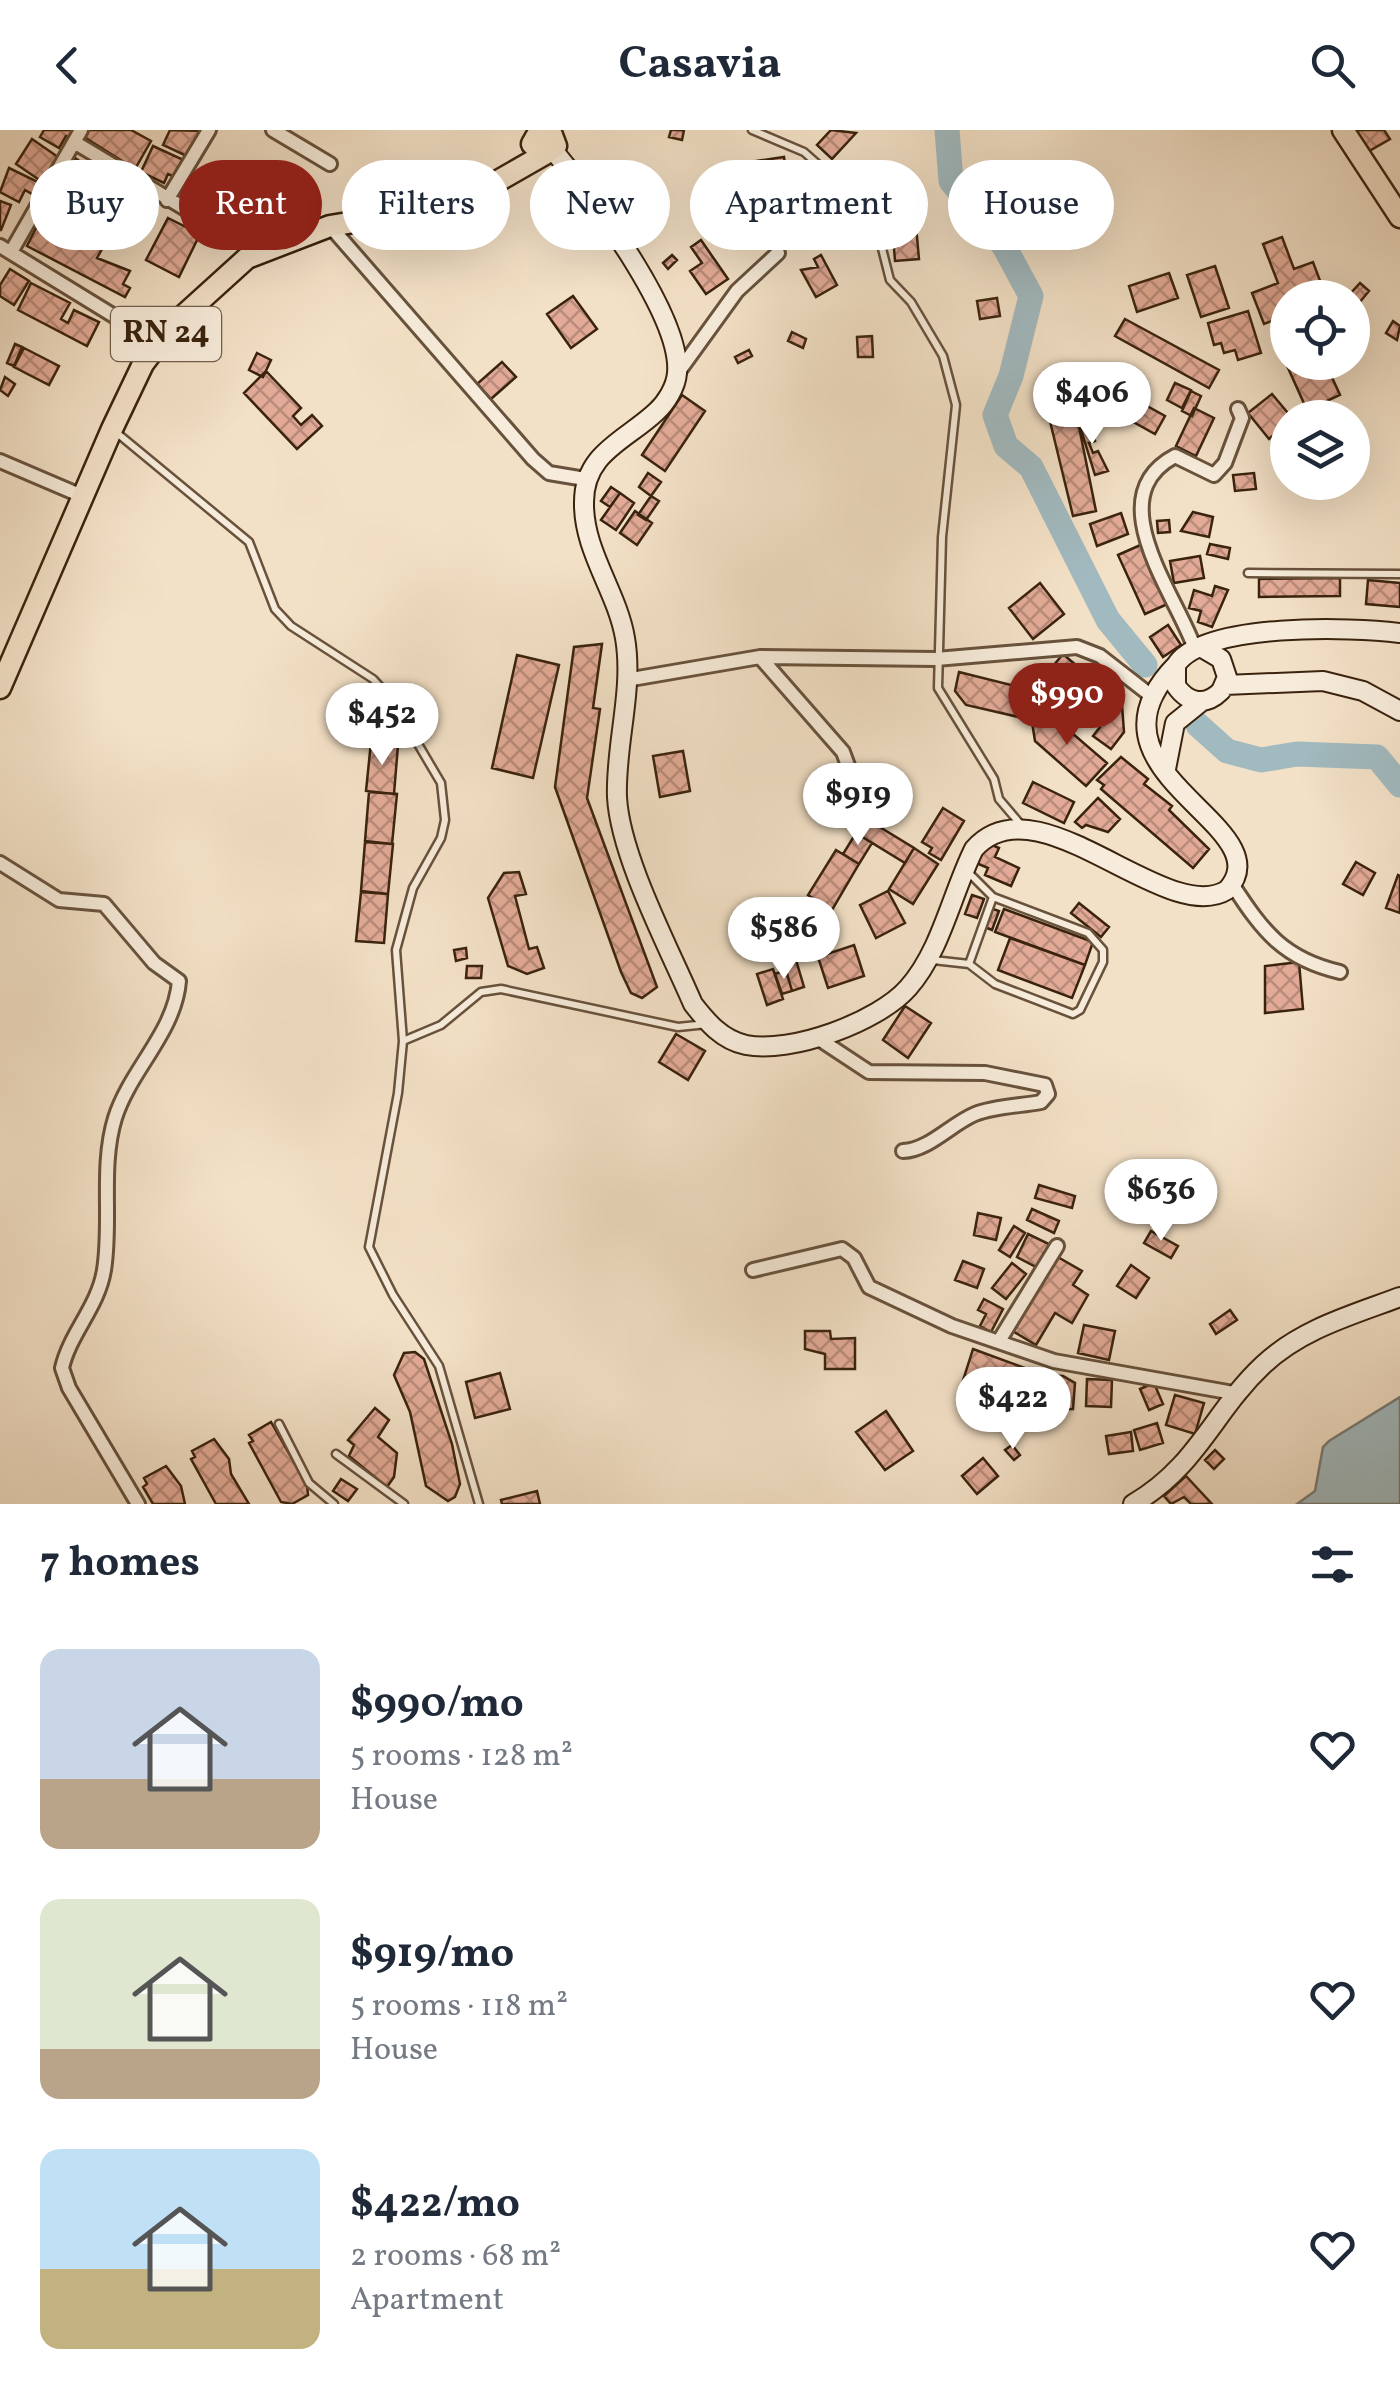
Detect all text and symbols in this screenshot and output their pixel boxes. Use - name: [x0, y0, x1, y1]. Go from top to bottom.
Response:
- text: Casavia: [618, 34, 782, 97]
- icon: back: [40, 38, 95, 93]
- icon: search: [1305, 38, 1360, 93]
- chip: Buy: [30, 160, 159, 250]
- chip: Rent: [179, 160, 322, 250]
- chip: Filters: [342, 160, 510, 250]
- chip: New: [530, 160, 670, 250]
- chip: Apartment: [690, 160, 928, 250]
- chip: House: [948, 160, 1114, 250]
- map controls: [1270, 280, 1370, 500]
- button: locate: [1270, 280, 1370, 380]
- road number: RN 24: [111, 307, 221, 361]
- pin: $406: [1033, 362, 1151, 447]
- text: $406: [1055, 372, 1129, 416]
- button: layers: [1270, 400, 1370, 500]
- pin: $990: [1008, 663, 1126, 748]
- text: $990: [1030, 673, 1104, 717]
- pin: $452: [323, 683, 441, 768]
- text: $452: [348, 693, 416, 737]
- pin: $919: [799, 763, 917, 848]
- text: $919: [825, 773, 891, 817]
- pin: $586: [725, 897, 843, 982]
- text: $586: [750, 907, 818, 951]
- pin: $636: [1102, 1159, 1220, 1244]
- text: $636: [1126, 1169, 1196, 1213]
- pin: $422: [954, 1367, 1072, 1452]
- text: $422: [978, 1377, 1048, 1421]
- text: 7 homes: [40, 1535, 200, 1594]
- icon: filters: [1305, 1537, 1360, 1592]
- text: $990/mo: [350, 1676, 524, 1735]
- icon: home: [120, 1689, 240, 1809]
- icon: heart: [1305, 1722, 1360, 1777]
- text: 5 rooms · 128 m²: [350, 1735, 573, 1779]
- text: House: [350, 1779, 438, 1823]
- text: $919/mo: [350, 1926, 514, 1985]
- icon: home: [120, 1939, 240, 2059]
- icon: heart: [1305, 1972, 1360, 2027]
- text: 5 rooms · 118 m²: [350, 1985, 568, 2029]
- text: House: [350, 2029, 438, 2073]
- text: $422/mo: [350, 2176, 520, 2235]
- icon: home: [120, 2189, 240, 2309]
- icon: heart: [1305, 2222, 1360, 2277]
- text: 2 rooms · 68 m²: [350, 2235, 561, 2279]
- text: Apartment: [350, 2279, 504, 2323]

